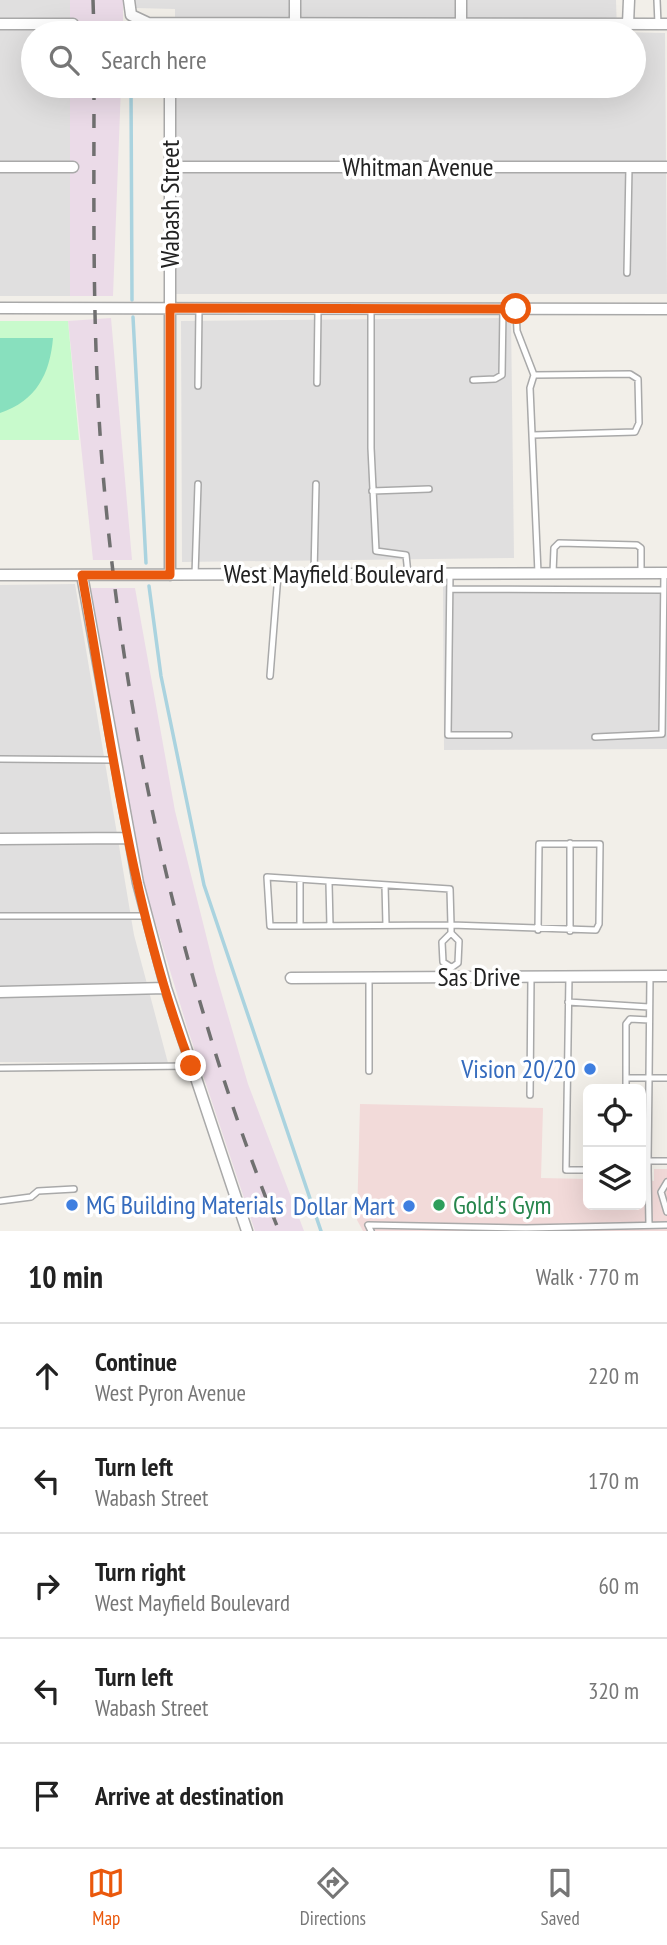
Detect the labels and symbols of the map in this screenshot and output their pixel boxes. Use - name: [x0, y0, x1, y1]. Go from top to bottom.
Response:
- street label: Wabash Street: [153, 140, 186, 268]
- street label: Whitman Avenue: [342, 150, 494, 183]
- route start: [500, 293, 531, 324]
- street label: West Mayfield Boulevard: [224, 557, 444, 590]
- street label: Sas Drive: [437, 960, 521, 993]
- route end: [175, 1050, 206, 1081]
- place label: Vision 20/20: [460, 1052, 576, 1085]
- marker: Vision 20/20: [582, 1061, 598, 1077]
- place label: MG Building Materials: [86, 1188, 284, 1221]
- place label: Gold's Gym: [453, 1188, 552, 1221]
- place label: Dollar Mart: [293, 1189, 395, 1222]
- marker: MG Building Materials: [64, 1197, 80, 1213]
- marker: Gold's Gym: [431, 1197, 447, 1213]
- marker: Dollar Mart: [401, 1198, 417, 1214]

